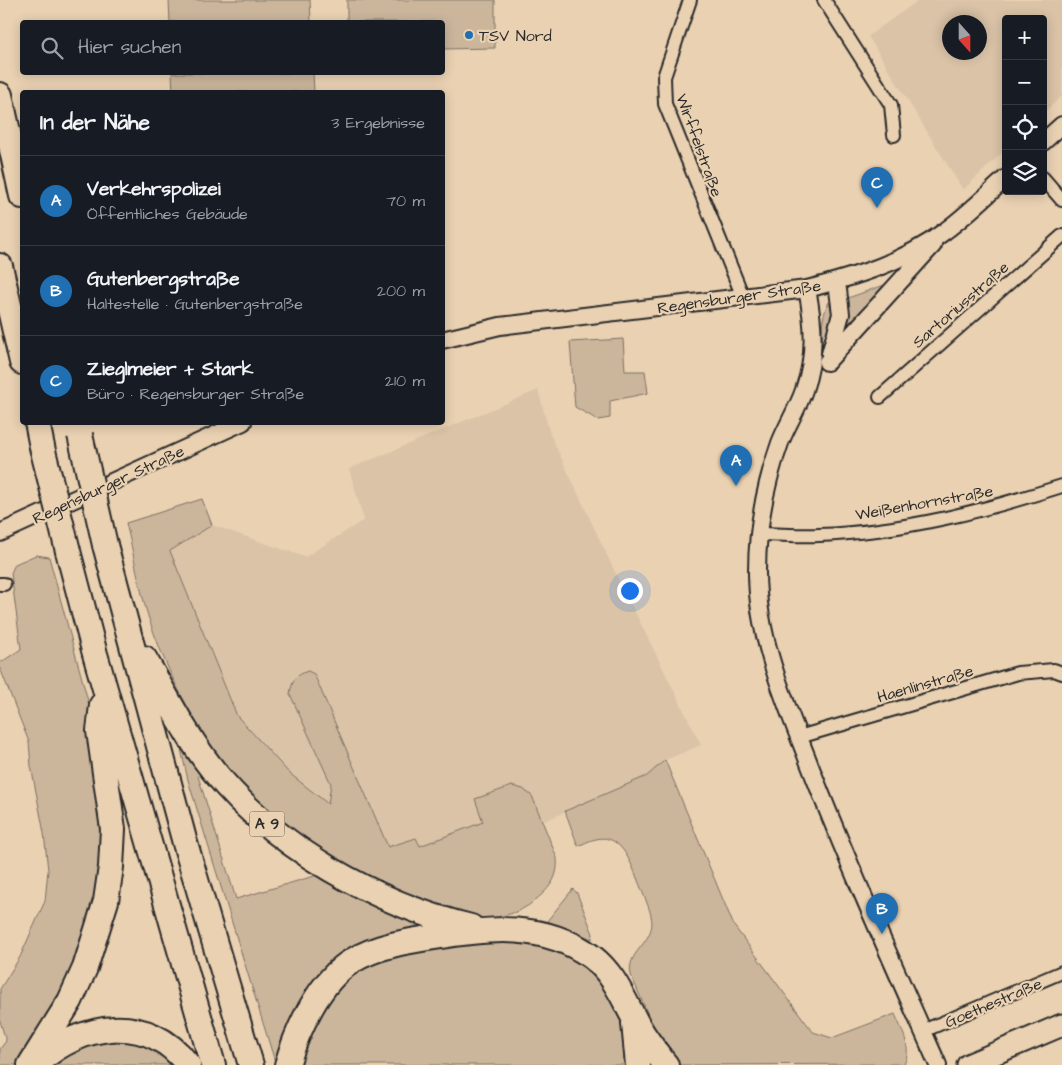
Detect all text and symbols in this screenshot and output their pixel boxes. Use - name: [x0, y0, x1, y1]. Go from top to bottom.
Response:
- north arrow: [942, 15, 987, 60]
- map controls: [1002, 15, 1047, 195]
- button: +: [1002, 15, 1047, 60]
- search box: [20, 20, 445, 75]
- place label: TSV Nord: [479, 25, 552, 47]
- marker: TSV Nord: [463, 29, 475, 41]
- icon: search: [38, 34, 66, 62]
- text: Hier suchen: [78, 34, 181, 61]
- button: −: [1002, 60, 1047, 105]
- street label: Wirffelstraße: [670, 91, 728, 200]
- button: locate: [1002, 105, 1047, 150]
- text: In der Nähe: [40, 108, 150, 137]
- text: 3 Ergebnisse: [331, 112, 425, 134]
- button: layers: [1002, 150, 1047, 195]
- pin: C: [861, 167, 893, 208]
- text: Verkehrspolizei: [87, 176, 221, 203]
- text: A: [51, 190, 61, 212]
- text: 70 m: [386, 190, 425, 212]
- text: Öffentliches Gebäude: [87, 203, 248, 225]
- street label: Sartoriusstraße: [908, 256, 1014, 353]
- text: Gutenbergstraße: [87, 266, 240, 293]
- street label: Regensburger Straße: [656, 275, 823, 320]
- text: B: [50, 280, 62, 302]
- text: 200 m: [377, 280, 425, 302]
- text: Haltestelle · Gutenbergstraße: [87, 293, 303, 315]
- text: Zieglmeier + Stark: [87, 356, 253, 383]
- text: C: [50, 370, 62, 392]
- text: 210 m: [385, 370, 425, 392]
- text: Büro · Regensburger Straße: [87, 383, 304, 405]
- street label: Regensburger Straße: [29, 440, 188, 531]
- pin: A: [720, 445, 752, 486]
- street label: Weißenhornstraße: [854, 480, 995, 526]
- your location: [617, 578, 643, 604]
- street label: Haenlinstraße: [875, 660, 976, 708]
- road number: A 9: [250, 812, 284, 836]
- pin: B: [866, 893, 898, 934]
- street label: Goethestraße: [942, 972, 1046, 1033]

